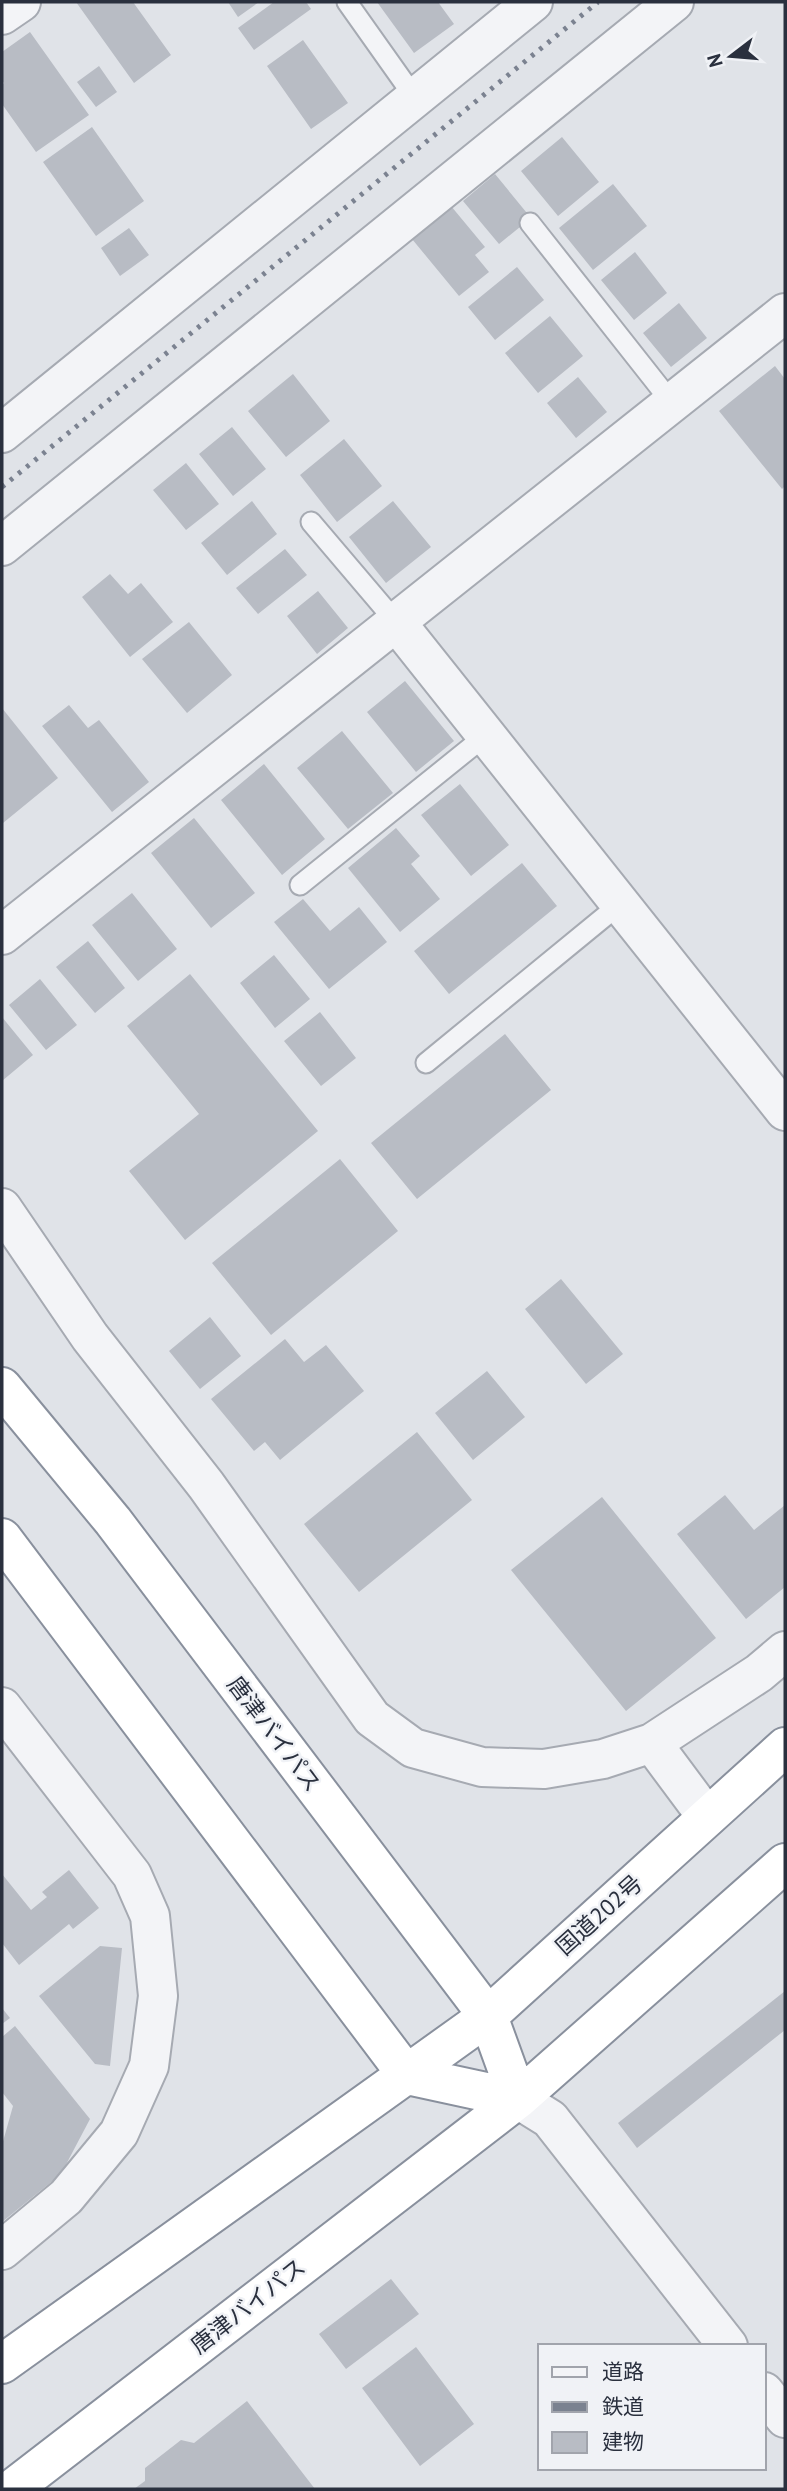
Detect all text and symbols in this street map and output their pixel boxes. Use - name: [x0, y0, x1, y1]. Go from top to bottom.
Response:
- north arrow: [696, 21, 766, 91]
- text: N: [701, 51, 728, 70]
- street label: 唐津バイパス: [221, 1670, 327, 1797]
- street label: 国道202号: [549, 1868, 648, 1961]
- street label: 唐津バイパス: [185, 2252, 311, 2359]
- legend: [538, 2344, 766, 2470]
- text: 道路: [602, 2358, 644, 2385]
- text: 鉄道: [602, 2393, 644, 2420]
- text: 建物: [602, 2428, 644, 2455]

